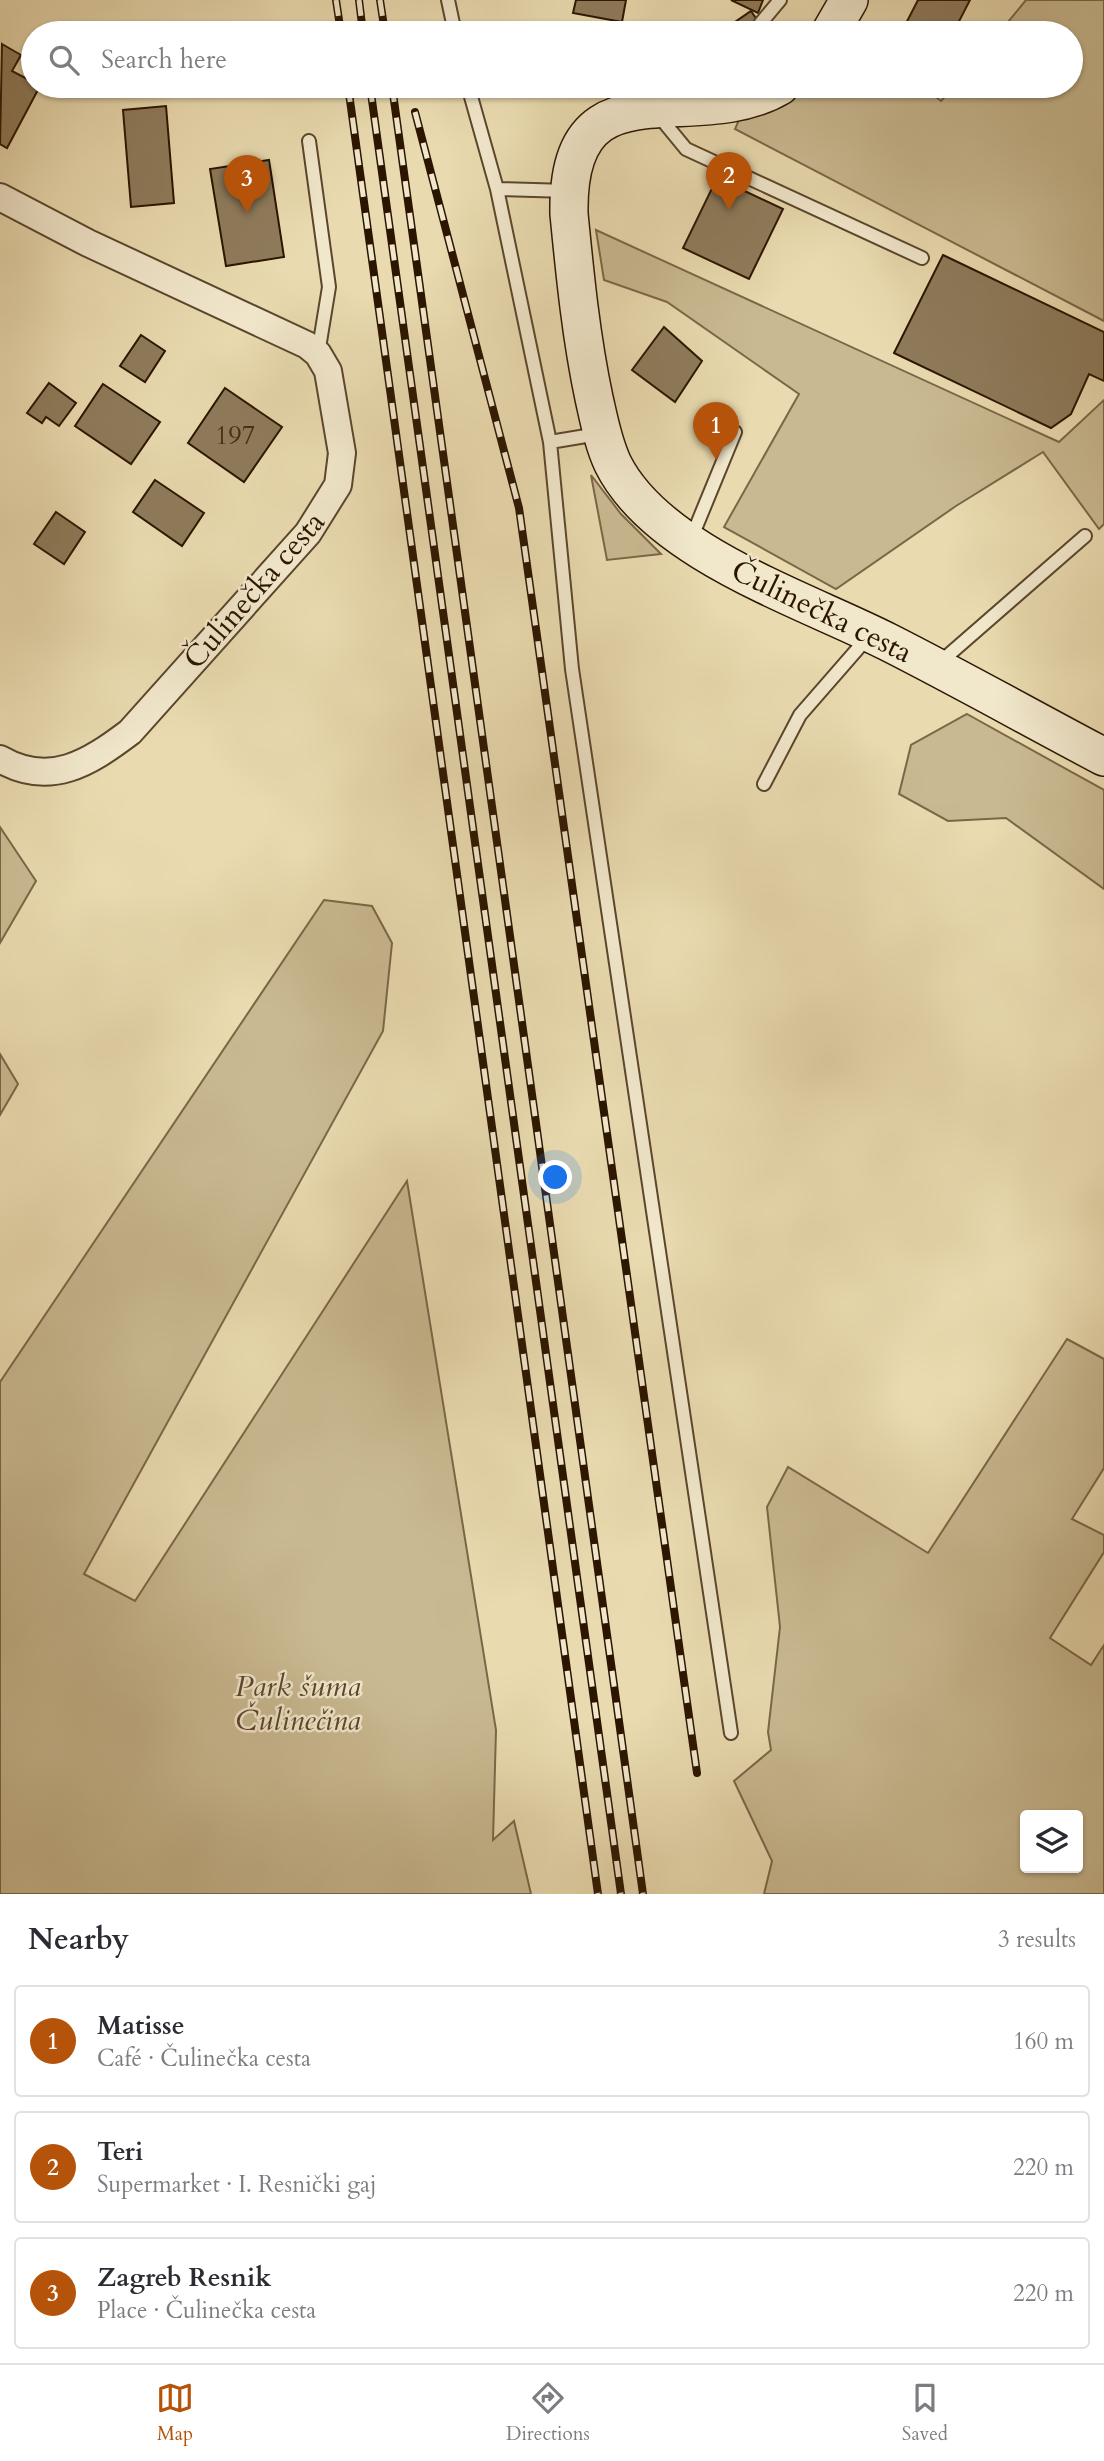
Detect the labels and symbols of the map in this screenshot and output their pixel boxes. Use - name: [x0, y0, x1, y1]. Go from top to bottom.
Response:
- pin: 2: [706, 152, 752, 210]
- pin: 3: [224, 155, 270, 213]
- pin: 1: [693, 402, 739, 460]
- house number: 197: [215, 418, 255, 453]
- street label: Čulinečka cesta: [174, 503, 334, 678]
- street label: Čulinečka cesta: [724, 550, 919, 673]
- your location: [538, 1160, 572, 1194]
- park label: Park šuma Čulinečina: [235, 1666, 361, 1741]

